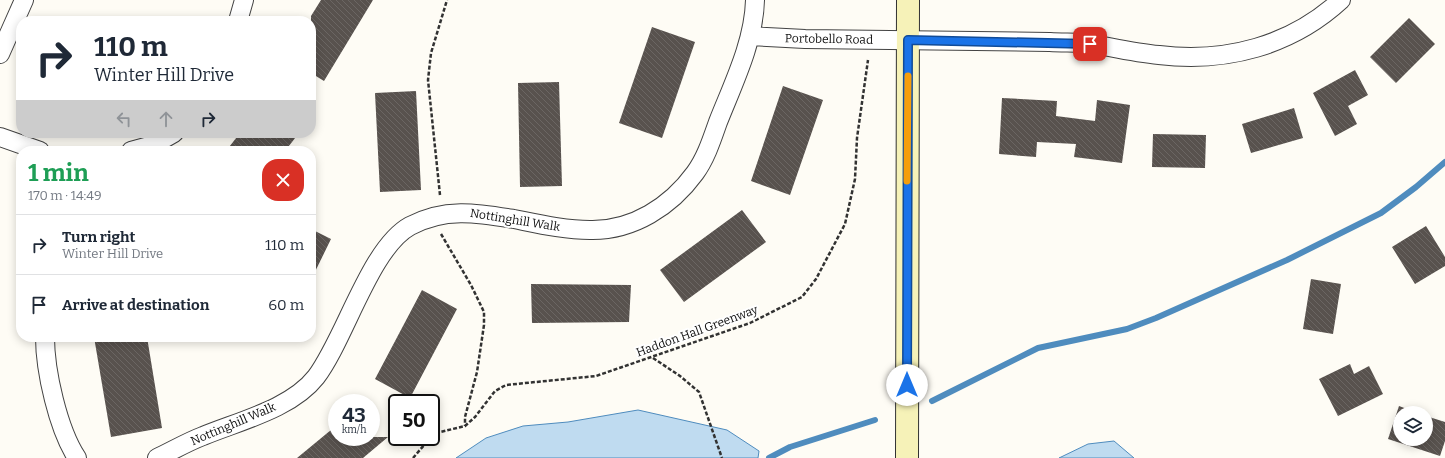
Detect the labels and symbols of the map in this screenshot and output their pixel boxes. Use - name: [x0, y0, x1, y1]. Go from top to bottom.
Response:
- pin: [1073, 27, 1107, 61]
- street label: Portobello Road: [785, 31, 873, 47]
- street label: Nottinghill Walk: [469, 206, 561, 234]
- street label: Haddon Hall Greenway: [634, 302, 760, 360]
- position arrow: [886, 364, 928, 406]
- speed limit sign: 50: [388, 394, 440, 446]
- street label: Nottinghill Walk: [188, 400, 278, 448]

